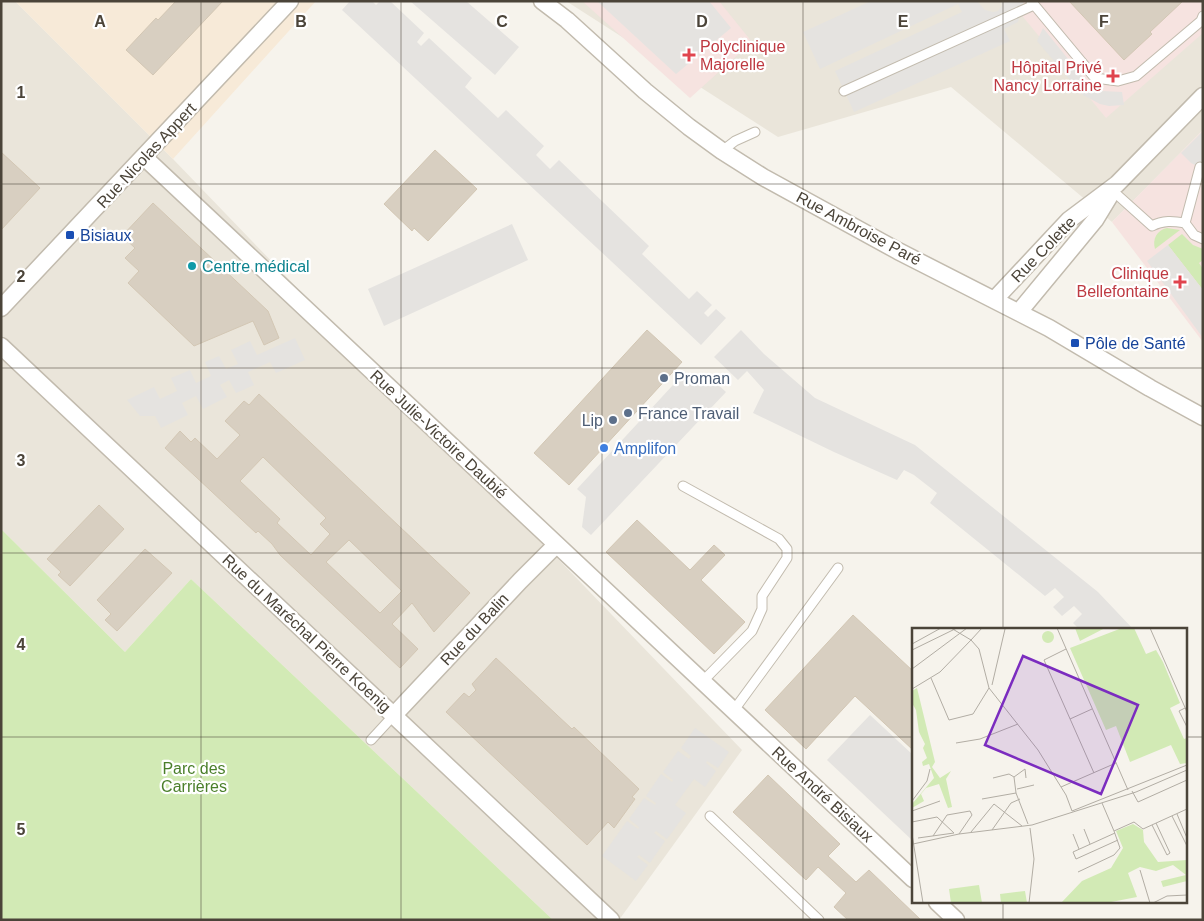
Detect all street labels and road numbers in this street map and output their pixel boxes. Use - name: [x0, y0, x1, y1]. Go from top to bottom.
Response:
- street label: Rue Nicolas Appert: [93, 99, 200, 211]
- street label: Rue Ambroise Paré: [794, 188, 924, 269]
- street label: Rue Colette: [1008, 213, 1079, 286]
- street label: Rue Julie-Victoire Daubié: [367, 367, 510, 502]
- street label: Rue du Maréchal Pierre Koenig: [219, 551, 394, 716]
- street label: Rue du Balin: [437, 590, 512, 669]
- street label: Rue André Bisiaux: [769, 743, 877, 845]

